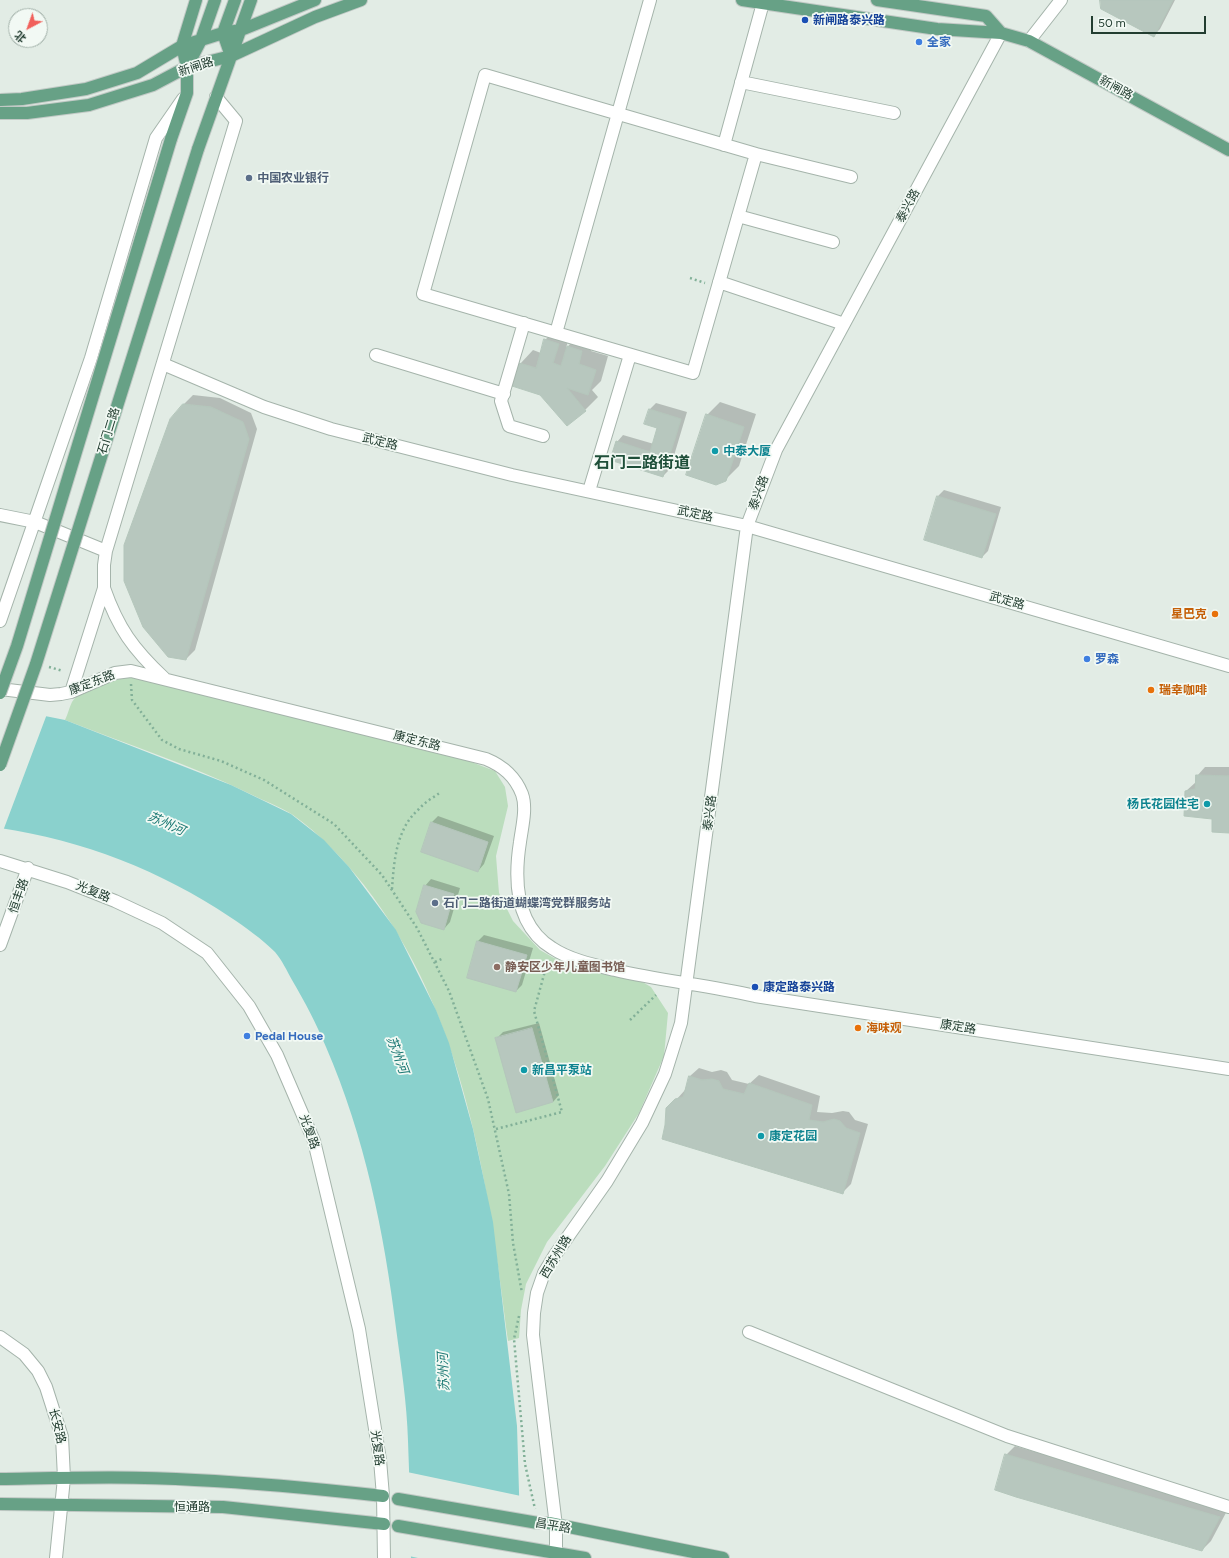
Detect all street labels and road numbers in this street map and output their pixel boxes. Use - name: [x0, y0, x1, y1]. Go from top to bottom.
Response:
- street label: 新闸路: [177, 55, 215, 79]
- street label: 新闸路: [1097, 73, 1135, 103]
- street label: 泰兴路: [893, 187, 923, 225]
- street label: 石门二路: [95, 406, 123, 456]
- street label: 武定路: [361, 431, 399, 453]
- street label: 泰兴路: [746, 474, 772, 512]
- street label: 武定路: [676, 503, 714, 525]
- street label: 武定路: [988, 589, 1026, 613]
- street label: 康定东路: [67, 668, 117, 698]
- street label: 康定东路: [392, 728, 442, 754]
- street label: 泰兴路: [701, 794, 719, 832]
- street label: 恒丰路: [6, 877, 32, 915]
- street label: 光复路: [74, 879, 112, 905]
- street label: 康定路: [939, 1017, 977, 1037]
- street label: 光复路: [296, 1113, 322, 1151]
- street label: 西苏州路: [537, 1233, 575, 1281]
- street label: 长安路: [46, 1407, 68, 1445]
- street label: 光复路: [367, 1429, 387, 1467]
- street label: 恒通路: [174, 1500, 210, 1514]
- street label: 昌平路: [534, 1516, 572, 1536]

